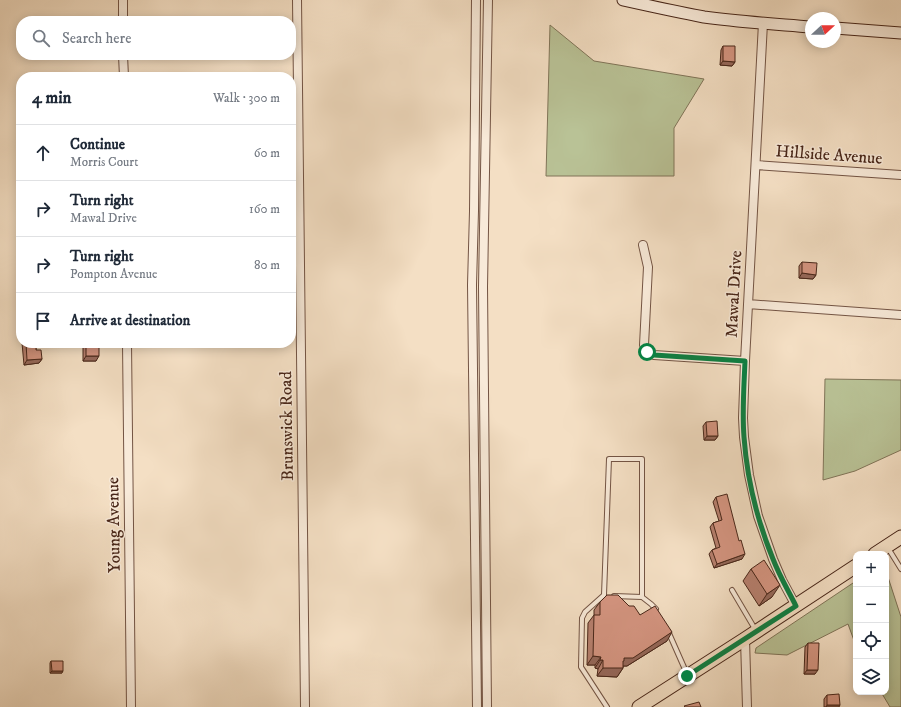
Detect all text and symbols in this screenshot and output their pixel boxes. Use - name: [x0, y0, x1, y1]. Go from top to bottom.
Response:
- north arrow: [805, 12, 841, 48]
- search box: [16, 16, 296, 60]
- icon: search: [30, 27, 52, 49]
- text: Search here: [62, 29, 131, 48]
- text: 4 min: [32, 87, 71, 109]
- text: Walk · 300 m: [213, 90, 280, 106]
- text: Continue: [70, 135, 125, 154]
- street label: Hillside Avenue: [775, 140, 883, 170]
- icon: ahead: [32, 142, 54, 164]
- text: 60 m: [254, 145, 280, 161]
- text: Morris Court: [70, 154, 138, 170]
- text: Turn right: [70, 191, 133, 210]
- icon: right: [32, 198, 54, 220]
- text: 160 m: [249, 201, 280, 217]
- text: Mawal Drive: [70, 210, 137, 226]
- text: Turn right: [70, 247, 133, 266]
- street label: Mawal Drive: [721, 250, 747, 338]
- icon: right: [32, 254, 54, 276]
- text: 80 m: [254, 257, 280, 273]
- text: Pompton Avenue: [70, 266, 157, 282]
- icon: arrive: [32, 310, 54, 332]
- text: Arrive at destination: [70, 311, 190, 330]
- route start: [638, 343, 656, 361]
- street label: Brunswick Road: [275, 371, 299, 481]
- street label: Young Avenue: [102, 477, 126, 573]
- map controls: [853, 551, 889, 695]
- button: +: [853, 551, 889, 587]
- button: −: [853, 587, 889, 623]
- button: locate: [853, 623, 889, 659]
- button: layers: [853, 659, 889, 695]
- route end: [678, 667, 696, 685]

